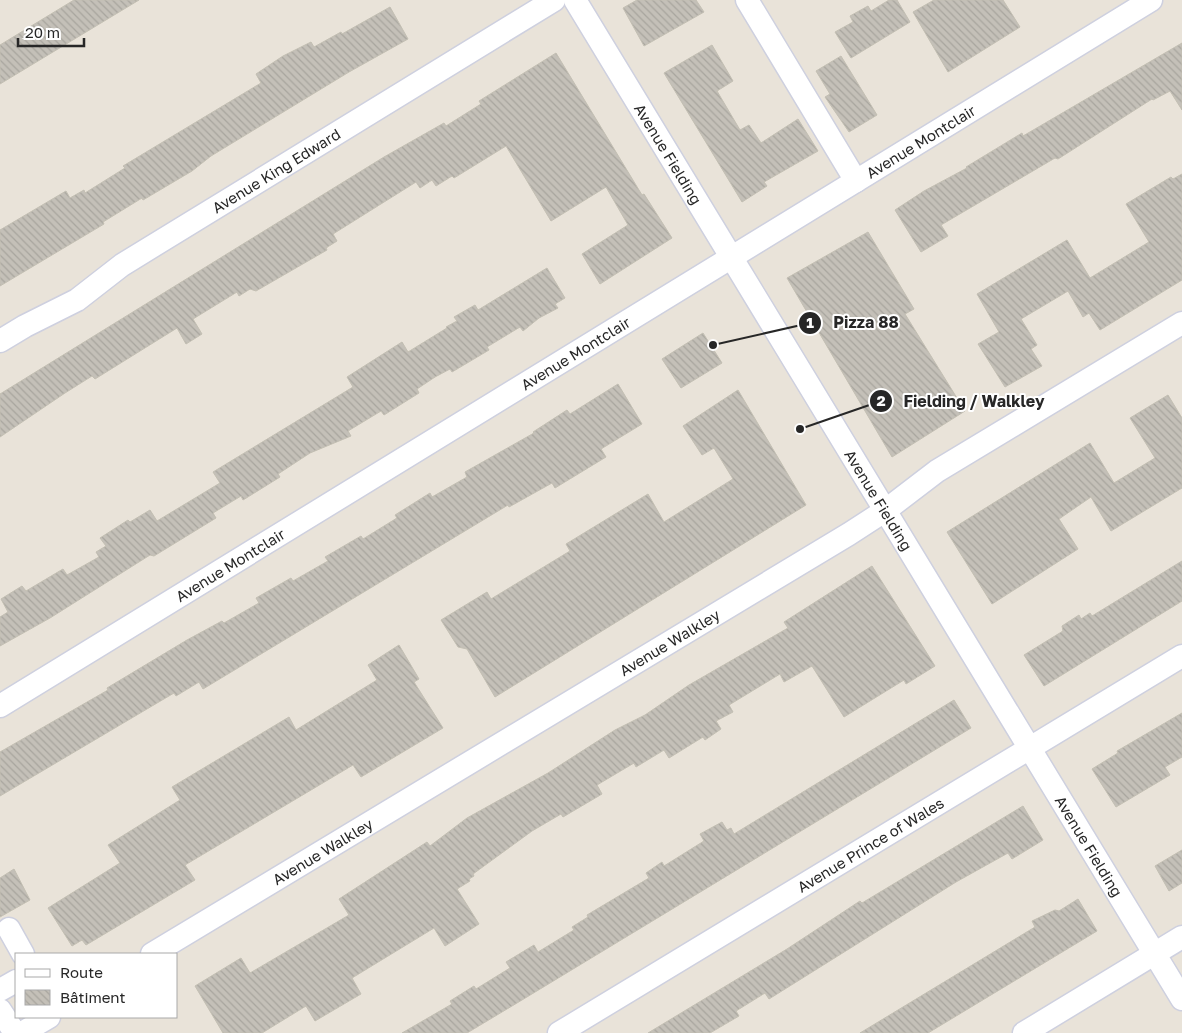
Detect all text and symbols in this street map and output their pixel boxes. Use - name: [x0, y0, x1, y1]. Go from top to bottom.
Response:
- scale bar: [18, 15, 84, 47]
- text: 20 m: [25, 23, 60, 41]
- street label: Avenue Fielding: [631, 100, 706, 208]
- street label: Avenue Montclair: [863, 101, 979, 182]
- street label: Avenue King Edward: [209, 124, 343, 217]
- callout: Pizza 88: [798, 307, 908, 338]
- text: Pizza 88: [833, 312, 899, 332]
- street label: Avenue Montclair: [517, 313, 634, 393]
- text: 1: [806, 313, 814, 331]
- callout: Fielding / Walkley: [868, 386, 1054, 417]
- text: 2: [876, 391, 886, 409]
- text: Fielding / Walkley: [903, 391, 1045, 411]
- street label: Avenue Fielding: [841, 446, 916, 554]
- street label: Avenue Montclair: [172, 524, 288, 605]
- street label: Avenue Walkley: [616, 605, 723, 679]
- street label: Avenue Fielding: [1052, 792, 1127, 900]
- street label: Avenue Prince of Wales: [794, 793, 947, 896]
- street label: Avenue Walkley: [269, 814, 376, 888]
- legend: [15, 953, 178, 1018]
- text: Route: [60, 963, 103, 981]
- text: Bâtiment: [60, 988, 125, 1006]

